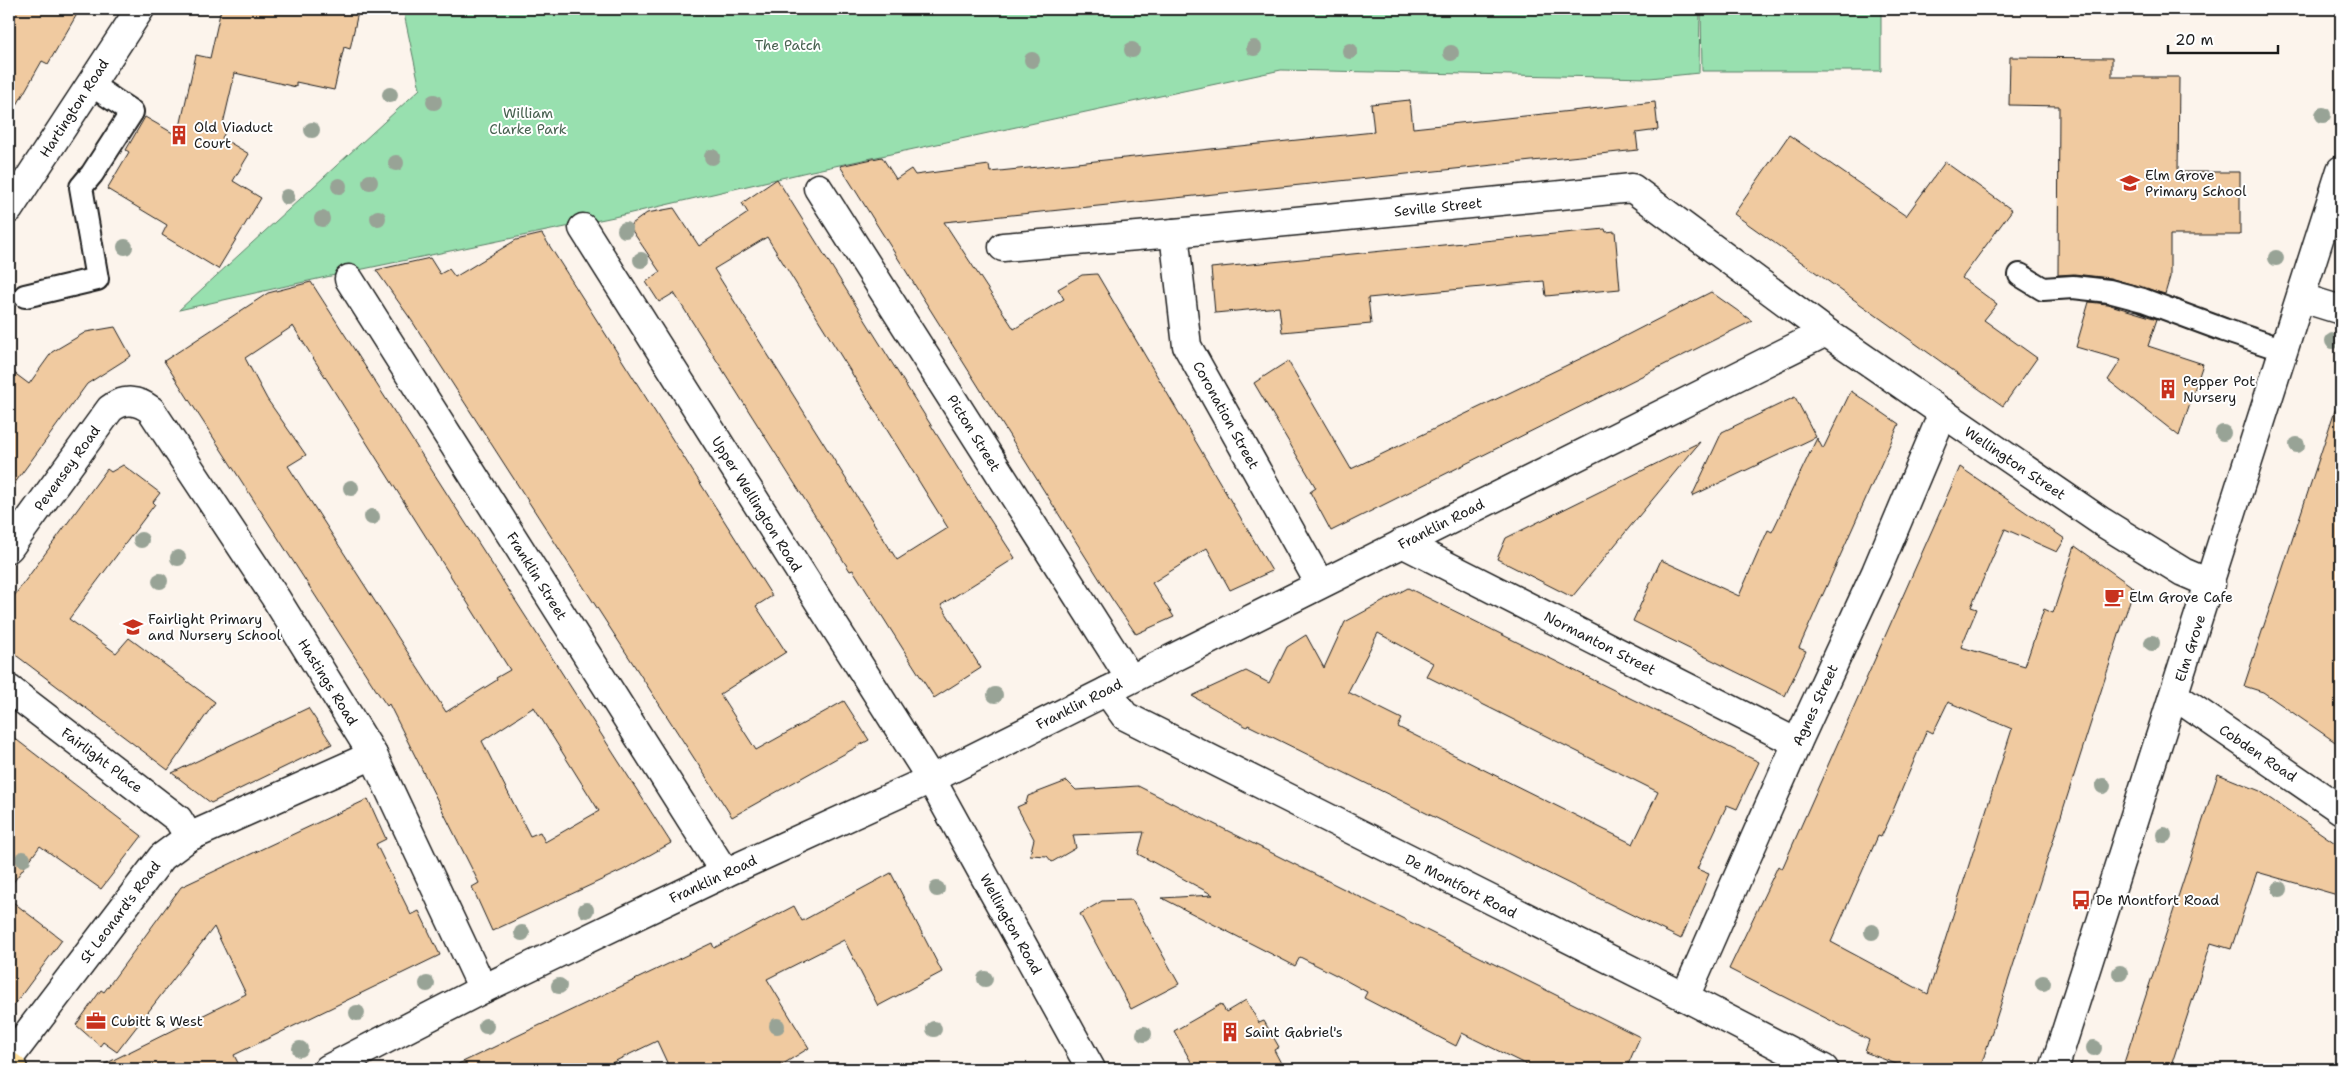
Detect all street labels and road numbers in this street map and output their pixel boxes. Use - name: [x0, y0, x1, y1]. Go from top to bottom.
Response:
- street label: Hartington Road: [35, 55, 113, 161]
- street label: Seville Street: [1393, 193, 1483, 221]
- street label: Coronation Street: [1189, 358, 1263, 472]
- street label: Picton Street: [943, 391, 1005, 475]
- street label: Pevensey Road: [30, 422, 104, 514]
- street label: Wellington Street: [1961, 422, 2069, 504]
- street label: Upper Wellington Road: [708, 433, 806, 575]
- street label: Franklin Road: [1395, 495, 1487, 553]
- street label: Franklin Street: [503, 529, 571, 623]
- street label: Normanton Street: [1541, 607, 1659, 679]
- street label: Elm Grove: [2171, 612, 2209, 684]
- street label: Hastings Road: [294, 635, 362, 729]
- street label: Agnes Street: [1788, 661, 1842, 749]
- street label: Franklin Road: [1033, 675, 1125, 733]
- street label: Cobden Road: [2216, 720, 2300, 786]
- street label: Fairlight Place: [58, 724, 146, 797]
- street label: De Montfort Road: [1402, 850, 1520, 922]
- street label: Franklin Road: [666, 851, 760, 907]
- street label: St Leonard's Road: [76, 857, 164, 967]
- street label: Wellington Road: [976, 871, 1046, 978]

